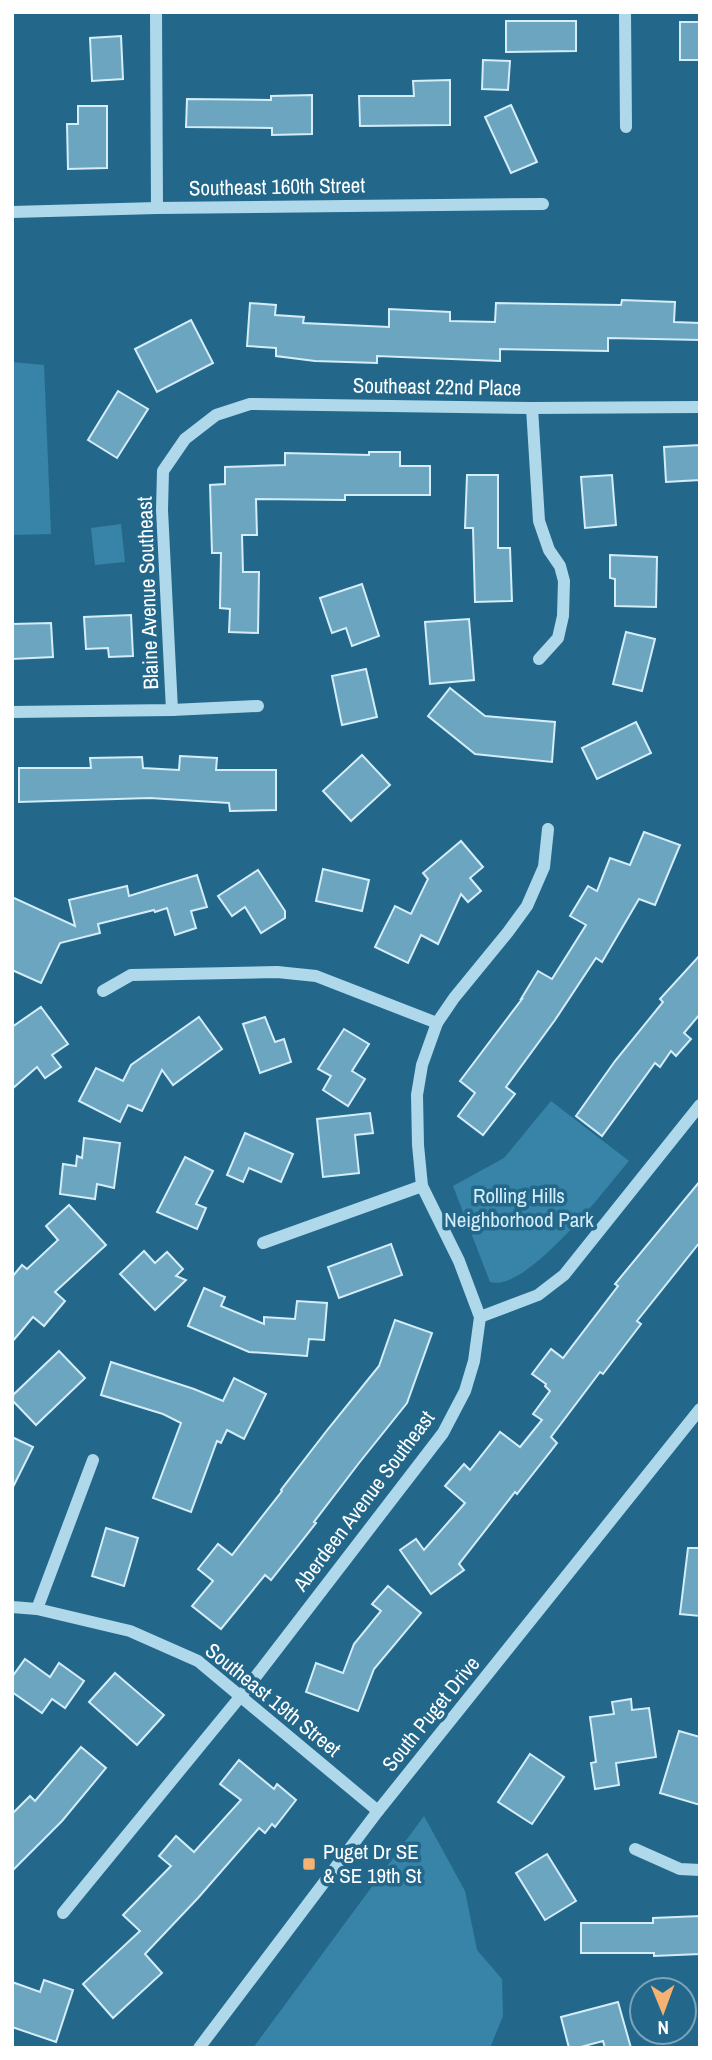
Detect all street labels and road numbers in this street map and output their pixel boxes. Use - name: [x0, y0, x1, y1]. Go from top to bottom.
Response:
- street label: Southeast 160th Street: [189, 170, 366, 203]
- street label: Southeast 22nd Place: [353, 371, 522, 402]
- street label: Blaine Avenue Southeast: [130, 496, 165, 690]
- street label: Aberdeen Avenue Southeast: [286, 1404, 441, 1598]
- street label: Southeast 19th Street: [199, 1636, 347, 1763]
- street label: South Puget Drive: [375, 1650, 486, 1777]

